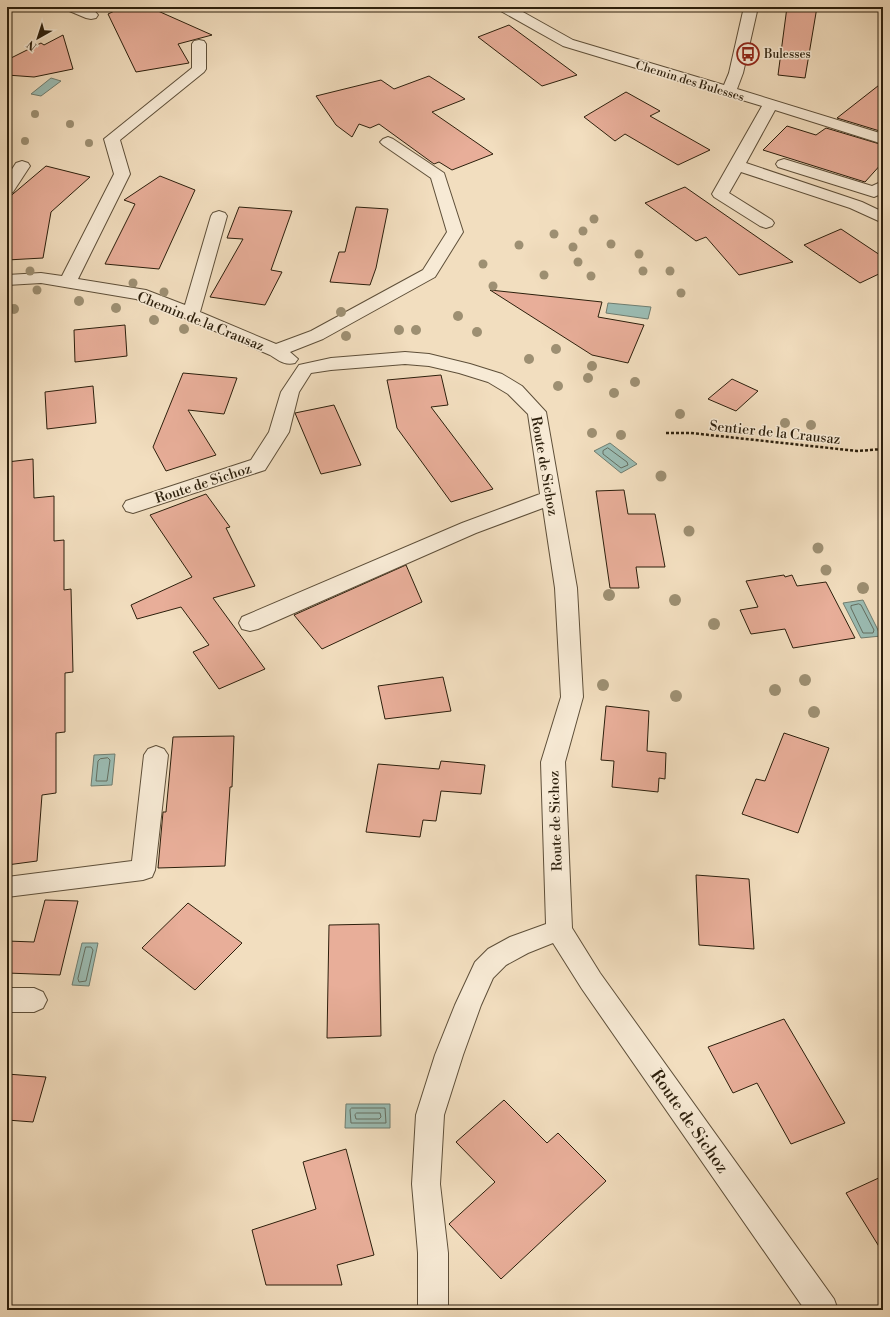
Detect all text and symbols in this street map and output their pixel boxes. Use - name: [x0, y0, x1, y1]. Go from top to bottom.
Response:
- north arrow: [18, 18, 58, 58]
- text: N: [24, 37, 40, 53]
- bus stop icon: Bulesses: [735, 41, 761, 67]
- place label: Bulesses: [763, 47, 811, 62]
- street label: Chemin des Bulesses: [634, 58, 746, 105]
- street label: Chemin de la Crausaz: [134, 288, 267, 356]
- street label: Route de Sichoz: [526, 415, 562, 518]
- street label: Sentier de la Crausaz: [708, 417, 842, 449]
- street label: Route de Sichoz: [153, 460, 254, 508]
- street label: Route de Sichoz: [545, 770, 567, 872]
- street label: Route de Sichoz: [645, 1065, 733, 1178]

